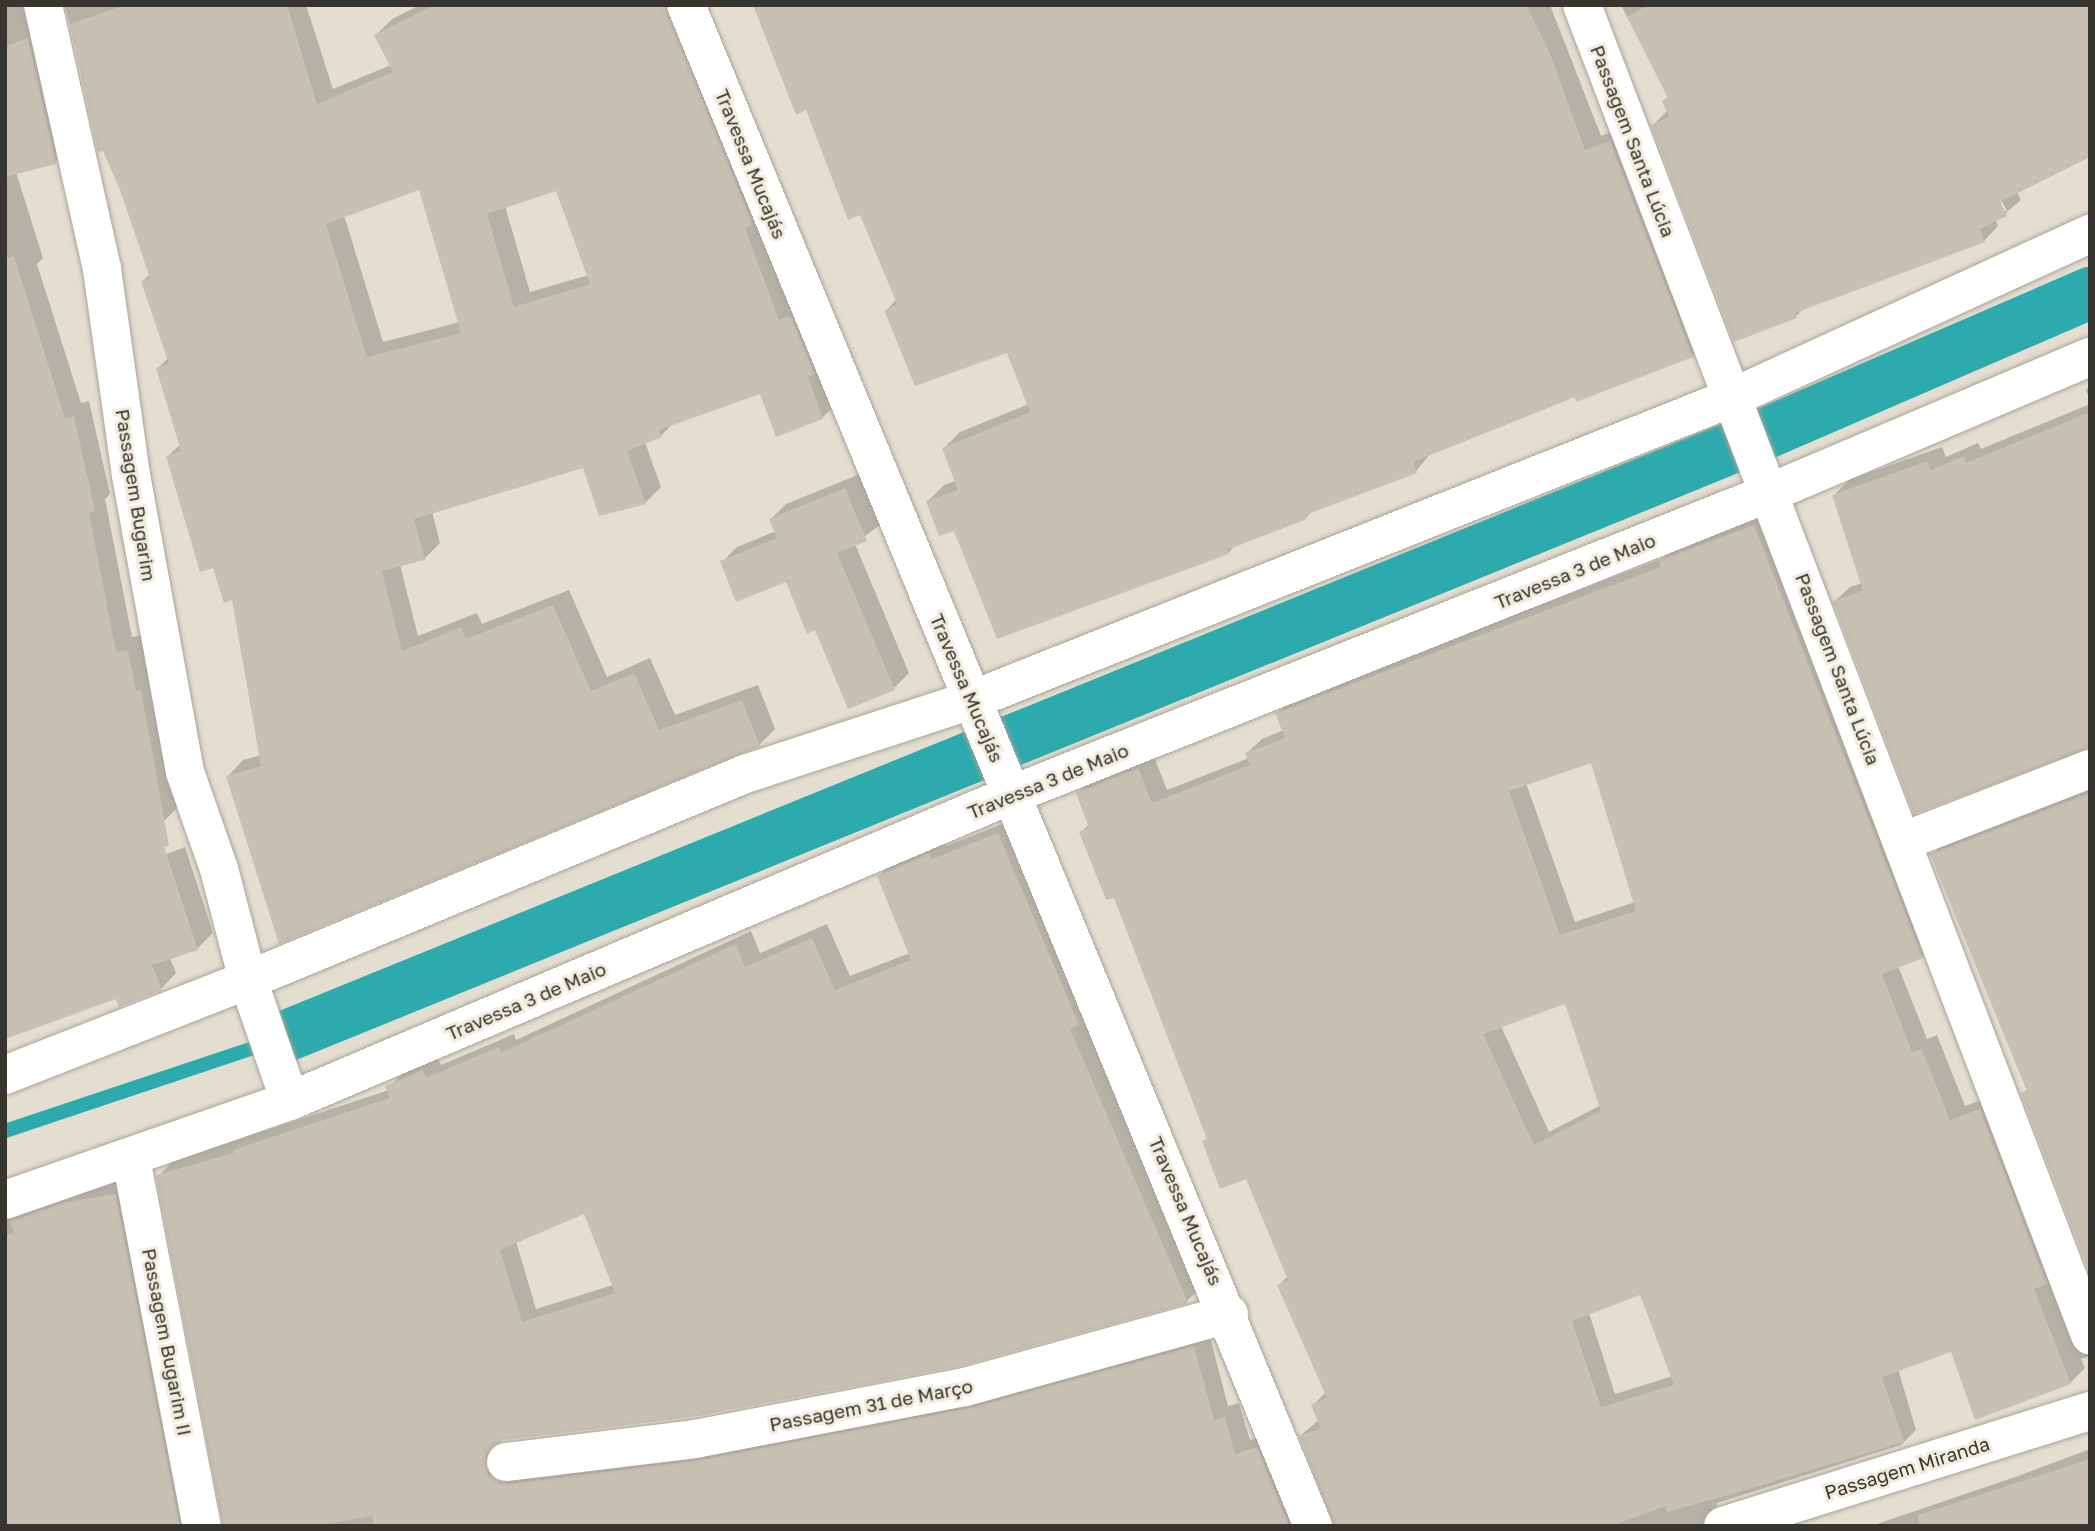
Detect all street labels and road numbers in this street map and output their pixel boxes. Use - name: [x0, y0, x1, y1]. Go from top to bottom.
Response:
- street label: Passagem Santa Lúcia: [1586, 42, 1680, 240]
- street label: Travessa Mucajás: [711, 86, 791, 242]
- street label: Passagem Bugarim: [111, 407, 161, 583]
- street label: Travessa 3 de Maio: [1491, 528, 1659, 614]
- street label: Passagem Santa Lúcia: [1791, 570, 1885, 768]
- street label: Travessa Mucajás: [925, 610, 1009, 766]
- street label: Travessa 3 de Maio: [964, 738, 1132, 824]
- street label: Travessa 3 de Maio: [443, 957, 609, 1045]
- street label: Travessa Mucajás: [1144, 1133, 1228, 1289]
- street label: Passagem Bugarim II: [138, 1246, 196, 1438]
- street label: Passagem 31 de Março: [767, 1374, 975, 1436]
- street label: Passagem Miranda: [1822, 1432, 1992, 1504]

